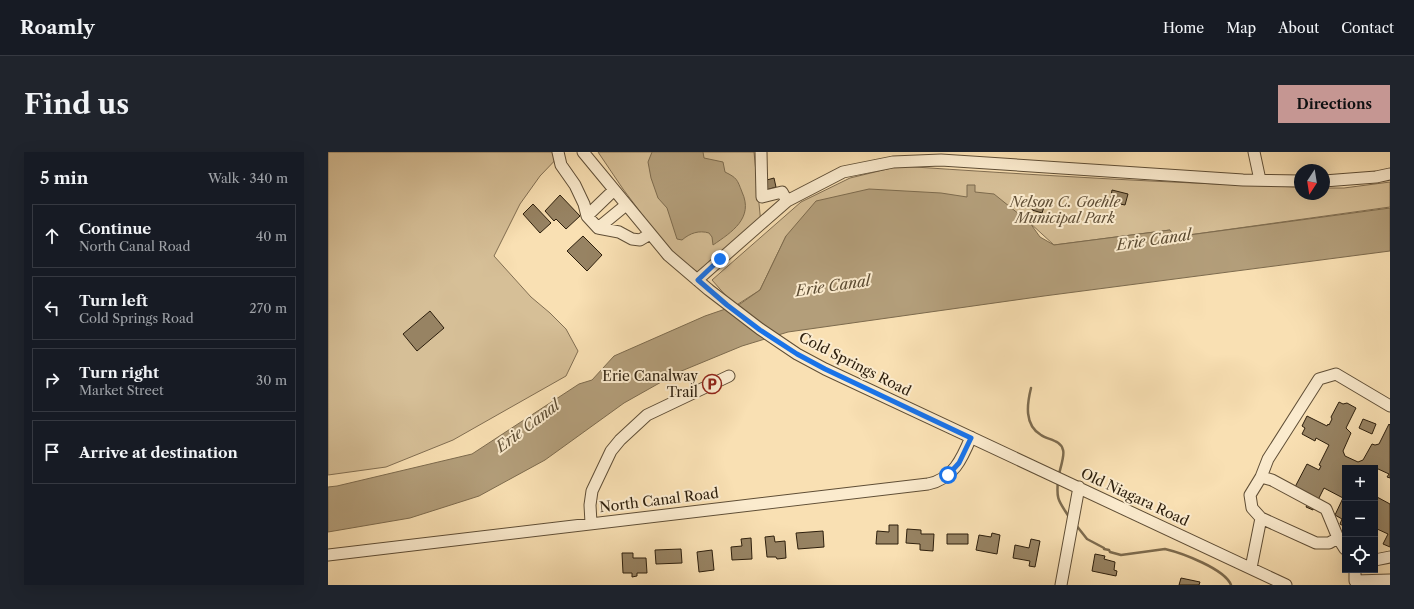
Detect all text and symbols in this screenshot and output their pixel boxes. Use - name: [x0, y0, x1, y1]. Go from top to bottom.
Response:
- text: Roamly: [20, 16, 95, 39]
- text: Home: [1163, 19, 1204, 37]
- text: Map: [1226, 19, 1256, 37]
- text: About: [1278, 19, 1319, 37]
- text: Contact: [1341, 19, 1394, 37]
- button: Directions: [1278, 85, 1390, 123]
- text: Find us: [24, 87, 129, 121]
- north arrow: [1294, 164, 1330, 200]
- text: 5 min: [40, 168, 88, 188]
- text: Walk · 340 m: [208, 170, 288, 186]
- park label: Nelson C. Goehle Municipal Park: [1009, 193, 1121, 227]
- text: Continue: [79, 219, 151, 238]
- icon: ahead: [41, 225, 63, 247]
- water label: Erie Canal: [1114, 225, 1195, 254]
- text: 40 m: [256, 228, 287, 244]
- text: North Canal Road: [79, 238, 190, 254]
- route end: [711, 250, 729, 268]
- water label: Erie Canal: [793, 271, 874, 300]
- text: Turn left: [79, 291, 148, 310]
- icon: left: [41, 297, 63, 319]
- text: 270 m: [249, 300, 287, 316]
- text: Cold Springs Road: [79, 310, 194, 326]
- street label: Cold Springs Road: [796, 328, 915, 400]
- text: Turn right: [79, 363, 159, 382]
- place label: Erie Canalway Trail: [602, 367, 698, 401]
- icon: right: [41, 369, 63, 391]
- text: 30 m: [256, 372, 287, 388]
- parking icon: Erie Canalway Trail: [701, 373, 723, 395]
- text: Market Street: [79, 382, 164, 398]
- water label: Erie Canal: [491, 394, 565, 457]
- icon: arrive: [41, 441, 63, 463]
- text: Arrive at destination: [79, 443, 238, 462]
- street label: Old Niagara Road: [1078, 464, 1192, 530]
- map controls: [1342, 465, 1378, 573]
- button: +: [1342, 465, 1378, 501]
- route start: [939, 466, 957, 484]
- street label: North Canal Road: [598, 484, 720, 516]
- button: −: [1342, 501, 1378, 537]
- button: locate: [1342, 537, 1378, 573]

